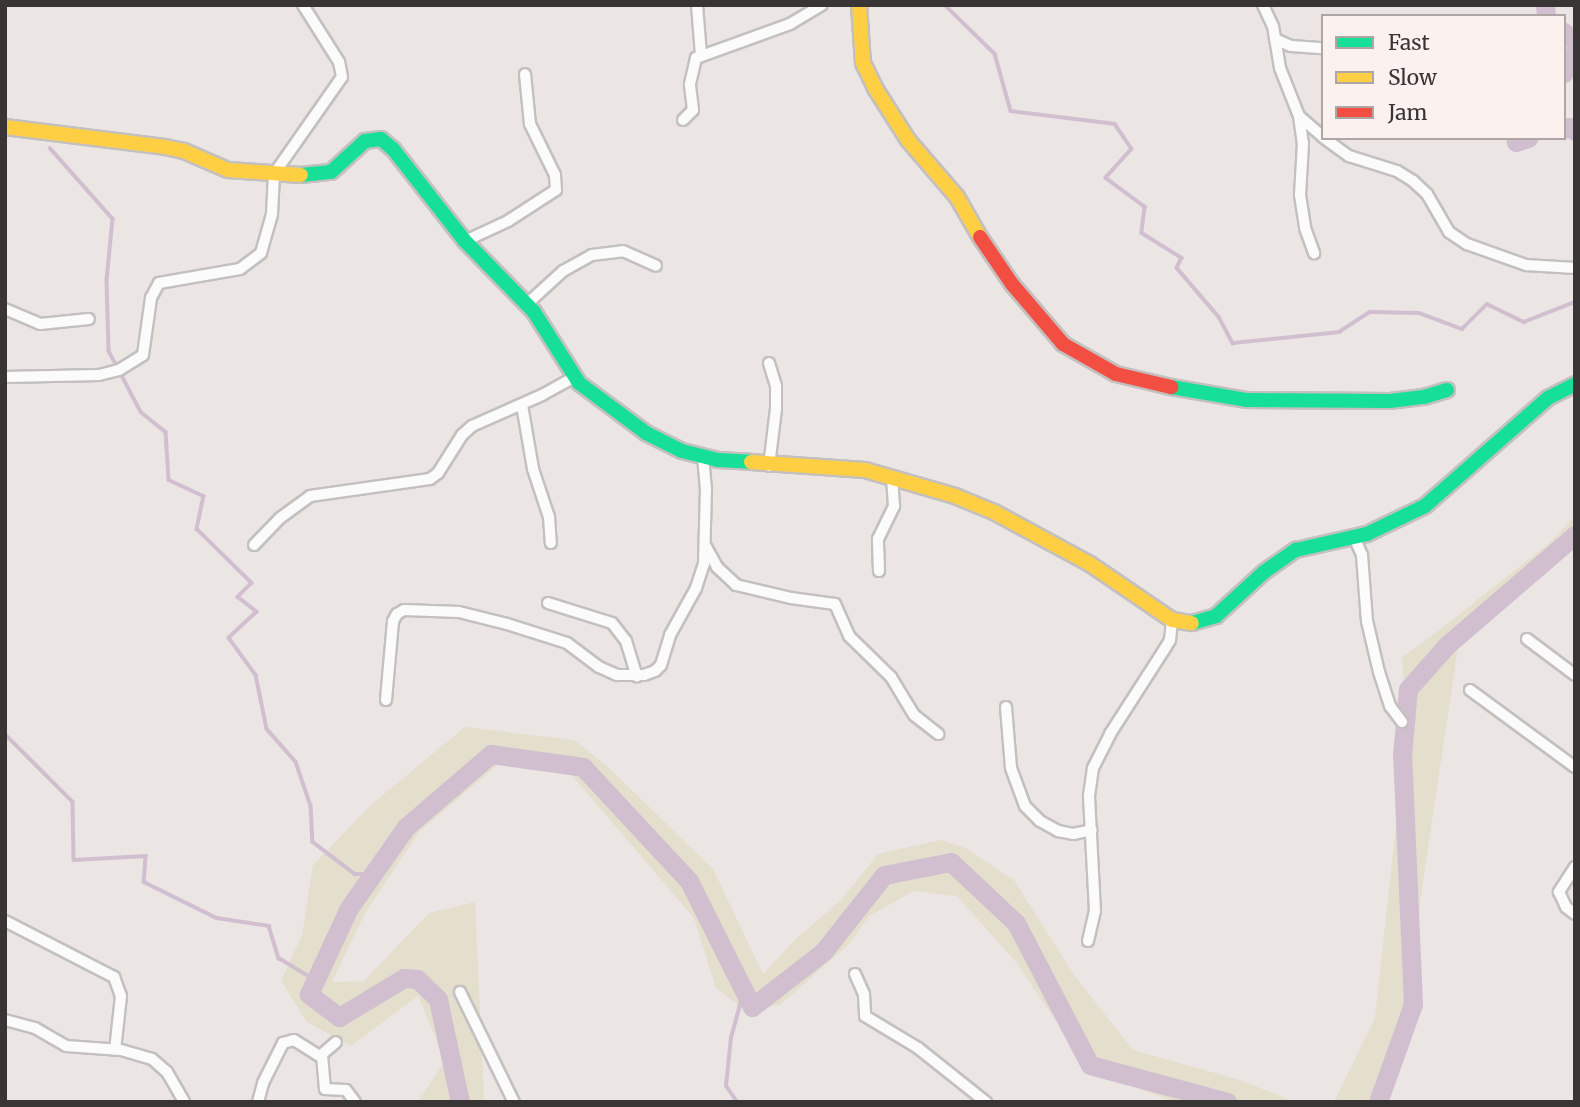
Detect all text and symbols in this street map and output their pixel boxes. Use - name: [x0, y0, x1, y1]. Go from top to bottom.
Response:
- legend: [1321, 14, 1566, 140]
- text: Fast: [1388, 29, 1430, 56]
- text: Slow: [1388, 64, 1437, 91]
- text: Jam: [1388, 99, 1427, 126]

